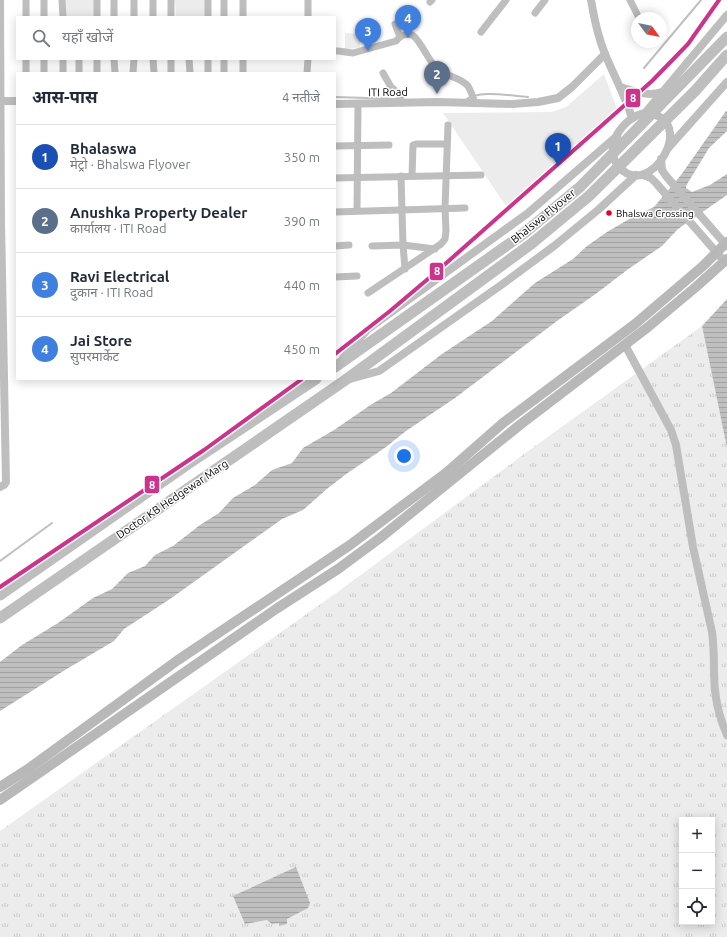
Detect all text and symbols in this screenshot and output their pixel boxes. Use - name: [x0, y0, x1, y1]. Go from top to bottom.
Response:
- pin: 4: [395, 5, 421, 38]
- north arrow: [631, 12, 667, 48]
- search box: [16, 16, 336, 60]
- pin: 3: [355, 18, 381, 51]
- icon: search: [30, 27, 52, 49]
- text: यहाँ खोजें: [62, 28, 113, 45]
- pin: 2: [424, 61, 450, 94]
- street label: ITI Road: [368, 86, 408, 98]
- text: आस-पास: [32, 87, 98, 106]
- line badge: 8: [625, 88, 641, 108]
- text: 4 नतीजे: [282, 90, 320, 104]
- text: 8: [630, 92, 636, 104]
- pin: 1: [545, 133, 571, 166]
- text: Bhalaswa: [70, 140, 137, 157]
- text: 1: [41, 150, 49, 164]
- text: 350 m: [284, 150, 320, 164]
- text: मेट्रो · Bhalswa Flyover: [70, 157, 190, 171]
- street label: Bhalswa Flyover: [508, 186, 578, 246]
- text: Anushka Property Dealer: [70, 204, 248, 221]
- marker: Bhalswa Crossing: [604, 208, 614, 218]
- place label: Bhalswa Crossing: [616, 208, 694, 219]
- text: 2: [41, 214, 49, 228]
- text: 390 m: [284, 214, 320, 228]
- text: कार्यालय · ITI Road: [70, 221, 167, 235]
- line badge: 8: [429, 262, 444, 281]
- text: 8: [434, 265, 440, 277]
- text: Ravi Electrical: [70, 268, 169, 285]
- text: 3: [41, 278, 49, 292]
- text: 440 m: [284, 278, 320, 292]
- text: दुकान · ITI Road: [70, 285, 153, 299]
- text: Jai Store: [70, 332, 132, 349]
- text: 4: [41, 342, 49, 356]
- text: 450 m: [284, 342, 320, 356]
- text: सुपरमार्केट: [70, 349, 119, 363]
- your location: [394, 446, 414, 466]
- street label: Doctor KB Hedgewar Marg: [114, 457, 230, 541]
- line badge: 8: [144, 475, 160, 494]
- text: 8: [149, 479, 155, 491]
- map controls: [679, 817, 715, 925]
- button: +: [679, 817, 715, 853]
- button: −: [679, 853, 715, 889]
- button: locate: [679, 889, 715, 925]

